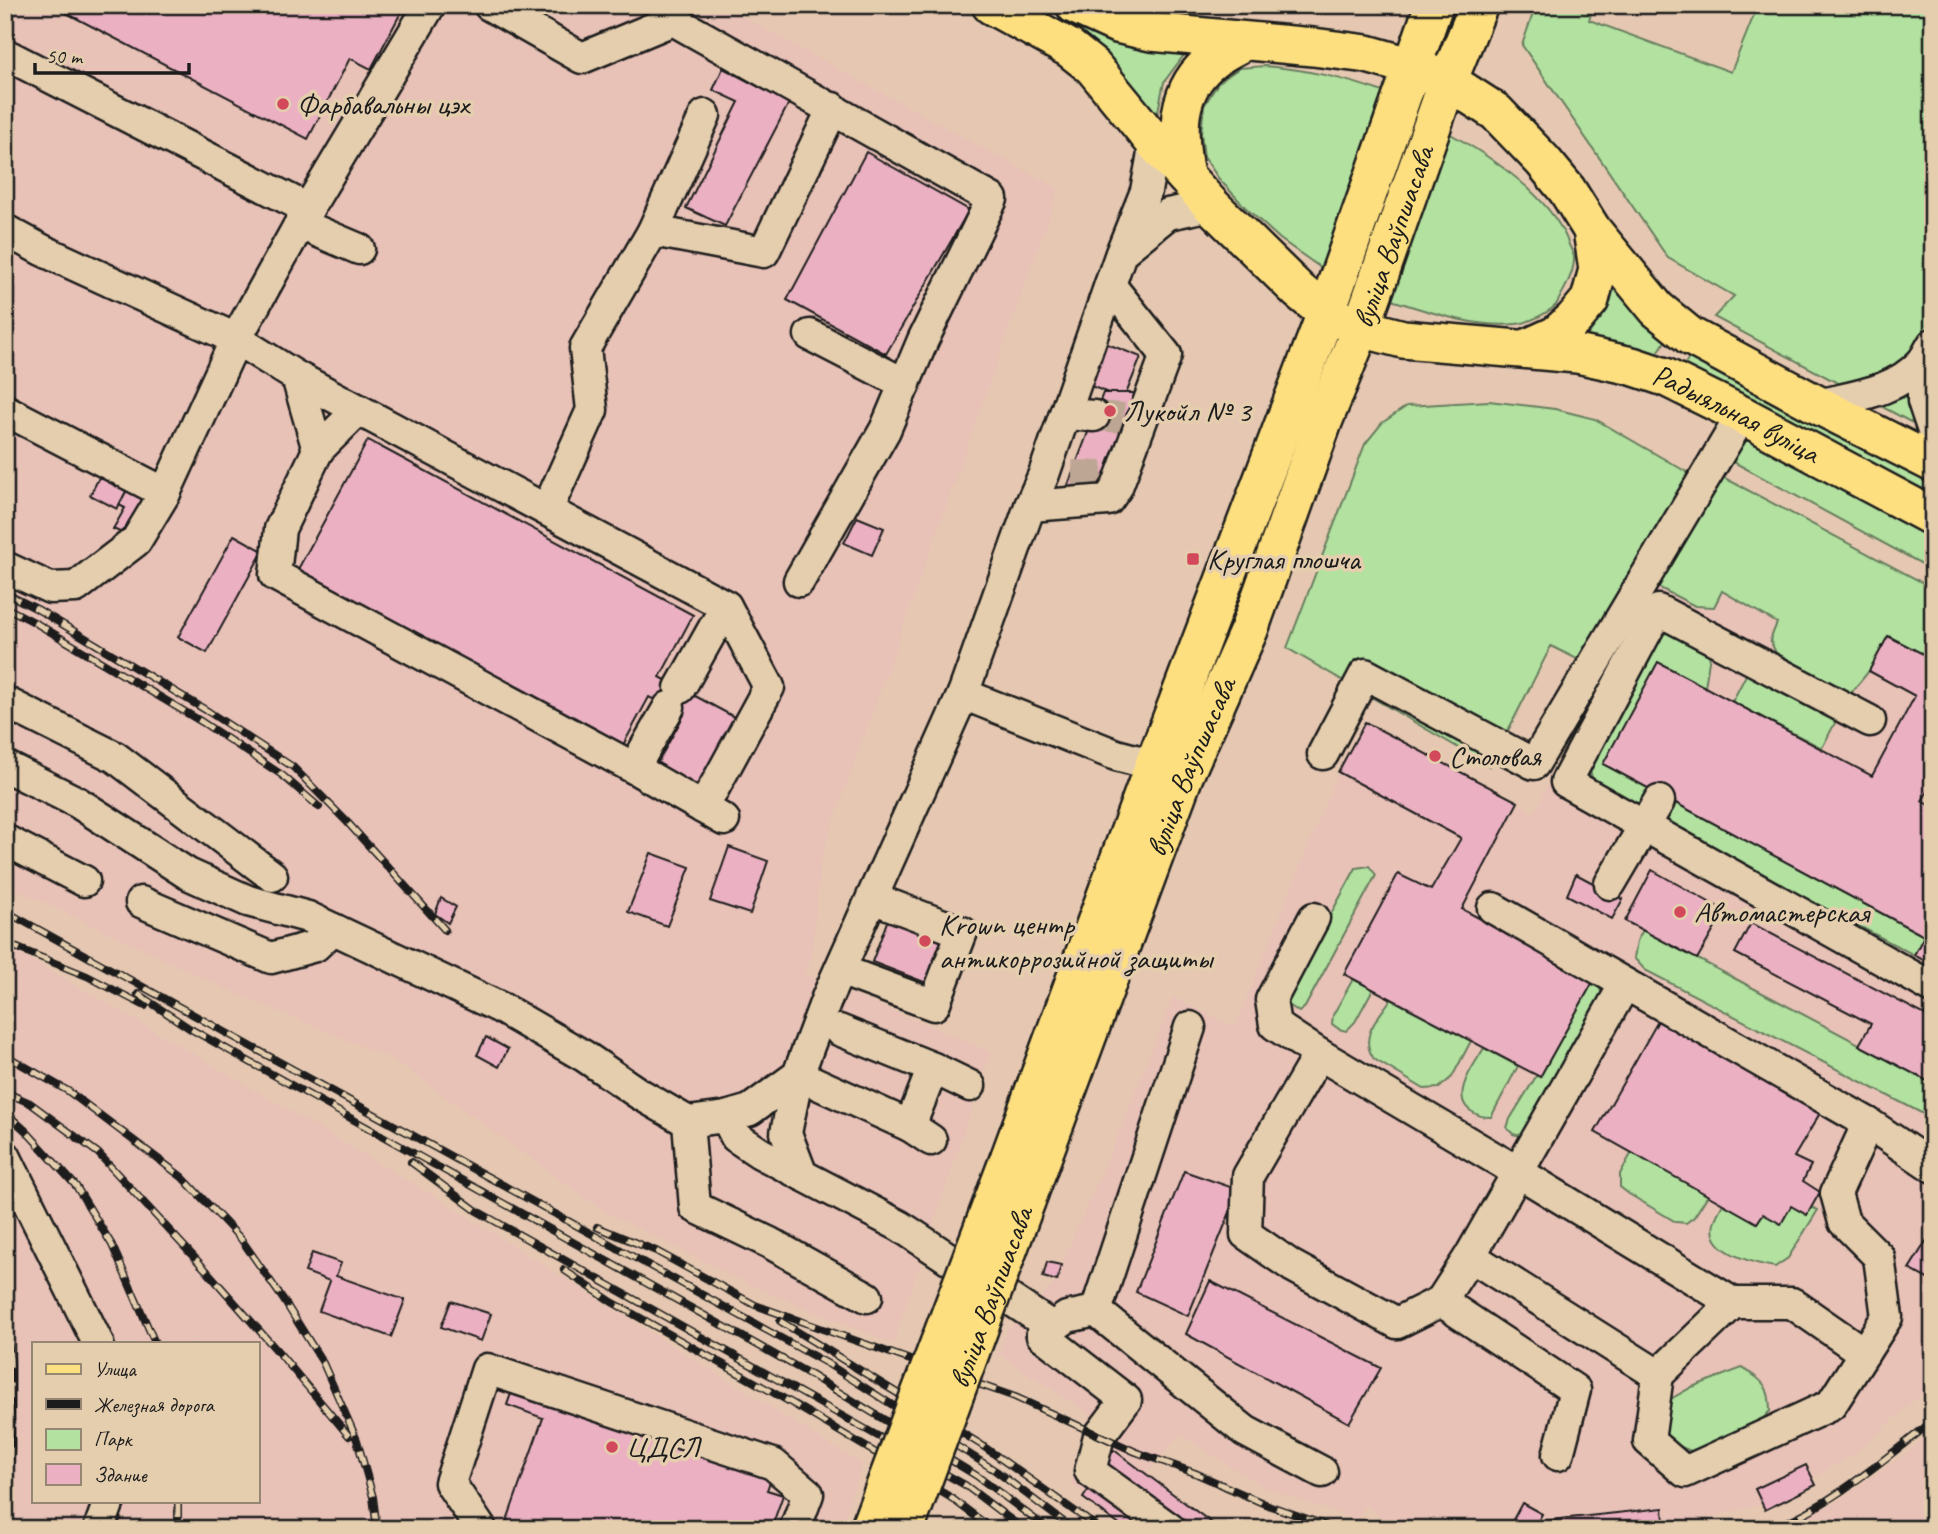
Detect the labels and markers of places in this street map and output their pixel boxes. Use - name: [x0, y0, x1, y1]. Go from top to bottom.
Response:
- place label: Фарбавальны цэх: [297, 85, 472, 123]
- marker: Фарбавальны цэх: [275, 96, 291, 112]
- place label: Лукойл № 3: [1124, 392, 1253, 430]
- marker: Лукойл № 3: [1102, 403, 1118, 419]
- place label: Круглая плошча: [1207, 540, 1362, 578]
- marker: Круглая плошча: [1185, 551, 1201, 567]
- place label: Столовая: [1449, 737, 1542, 775]
- marker: Столовая: [1427, 748, 1443, 764]
- place label: Автомастерская: [1694, 893, 1872, 931]
- marker: Автомастерская: [1672, 904, 1688, 920]
- place label: Krown центр антикоррозийной защиты: [939, 905, 1215, 977]
- marker: Krown центр антикоррозийной защиты: [917, 933, 933, 949]
- place label: ЦДСЛ: [626, 1428, 703, 1466]
- marker: ЦДСЛ: [604, 1439, 620, 1455]

